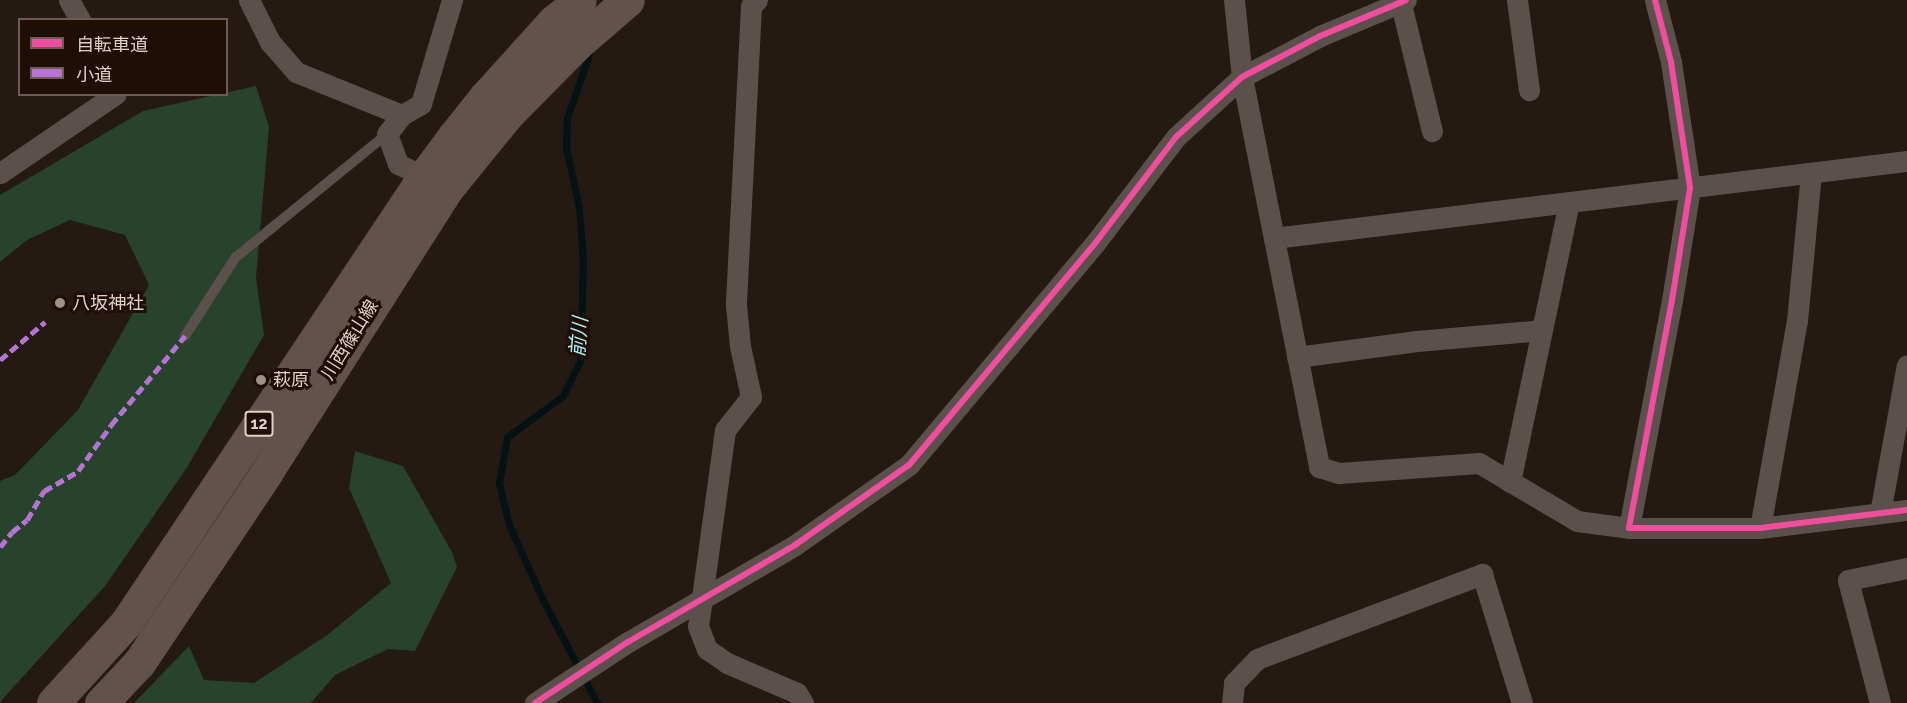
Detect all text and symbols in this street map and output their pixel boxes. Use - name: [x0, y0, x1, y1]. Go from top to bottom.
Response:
- legend: [18, 18, 228, 96]
- text: 自転車道: [76, 34, 148, 55]
- text: 小道: [76, 64, 112, 85]
- place label: 八坂神社: [72, 292, 144, 314]
- marker: 八坂神社: [53, 296, 67, 310]
- street label: 川西篠山線: [317, 296, 383, 384]
- water label: 前川: [565, 316, 593, 358]
- place label: 萩原: [273, 369, 309, 391]
- marker: 萩原: [254, 373, 268, 387]
- road number: 12: [244, 411, 274, 437]

